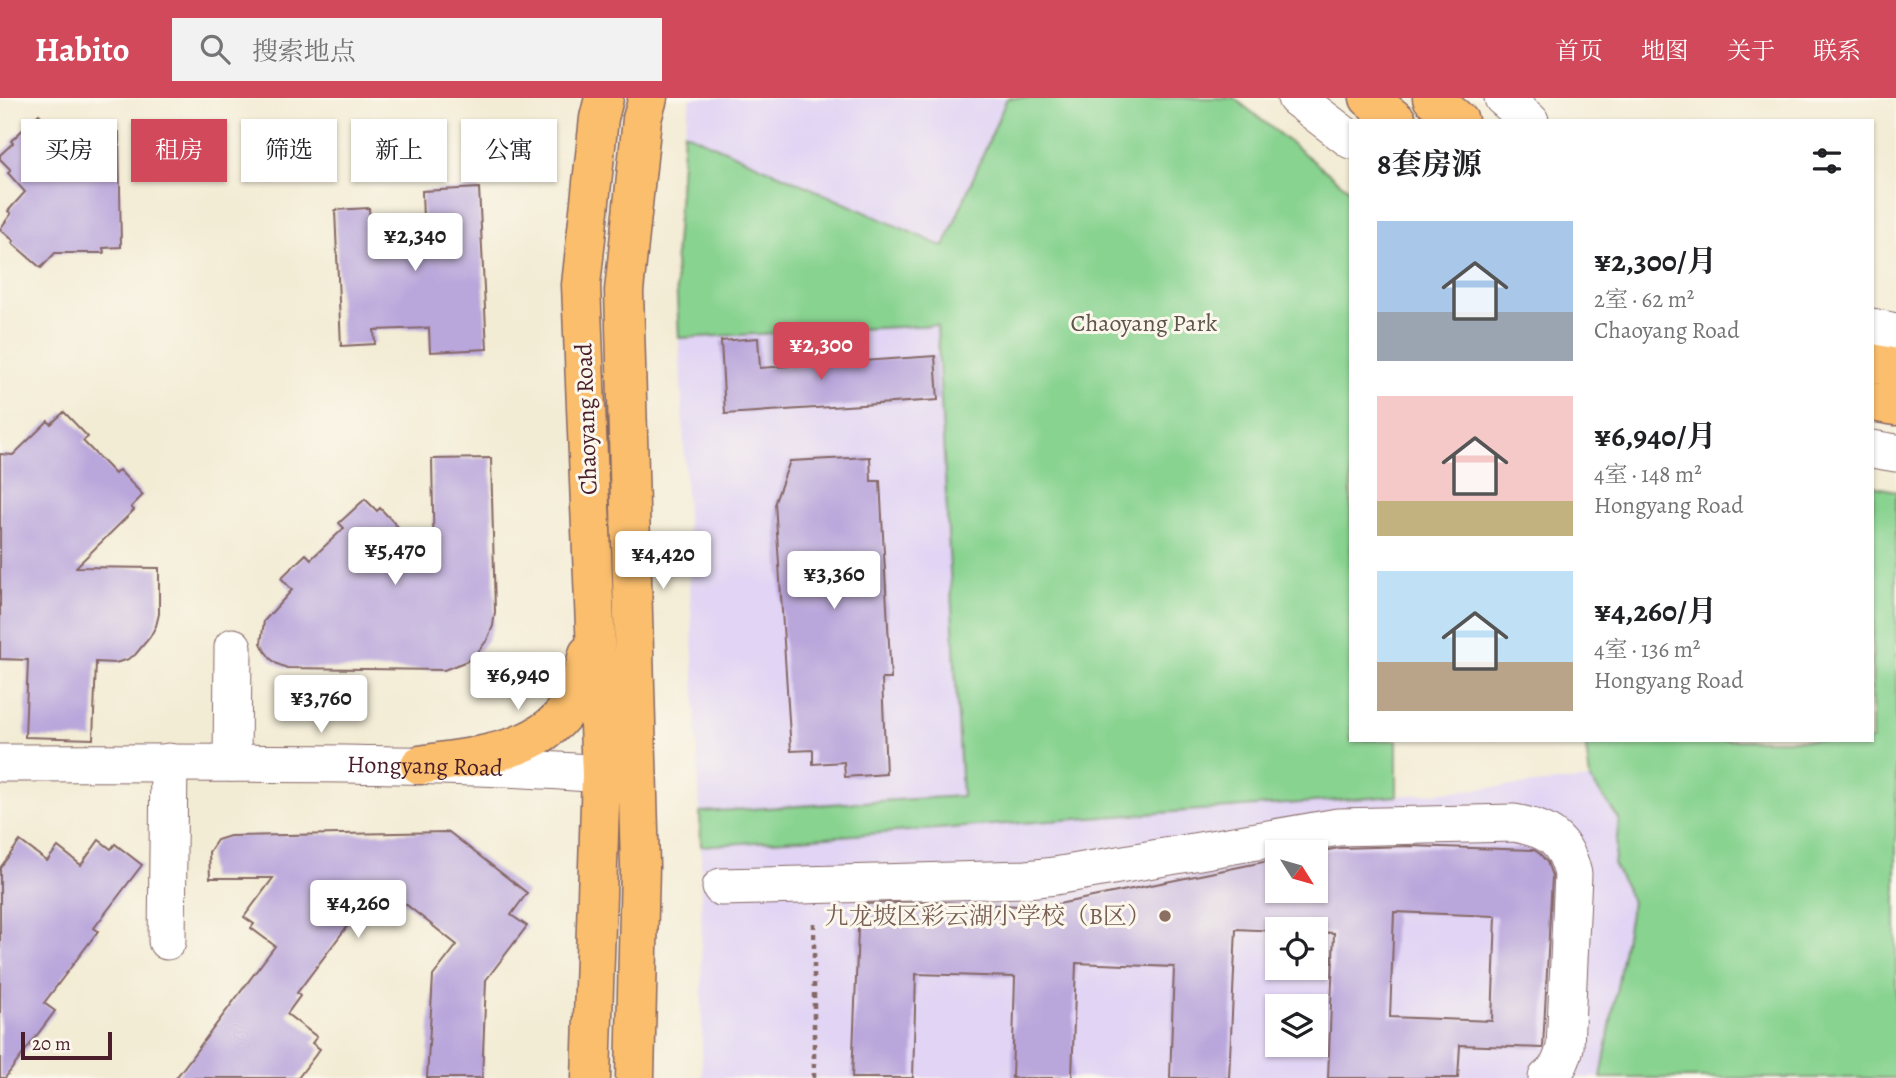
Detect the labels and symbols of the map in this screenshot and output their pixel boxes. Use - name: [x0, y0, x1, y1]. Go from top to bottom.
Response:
- pin: ¥2,340: [358, 214, 472, 273]
- park label: Chaoyang Park: [1070, 307, 1218, 339]
- pin: ¥2,300: [764, 322, 878, 382]
- street label: Chaoyang Road: [567, 342, 605, 496]
- pin: ¥5,470: [338, 528, 452, 587]
- pin: ¥4,420: [606, 532, 720, 591]
- pin: ¥3,360: [777, 552, 891, 611]
- pin: ¥6,940: [461, 652, 575, 712]
- pin: ¥3,760: [264, 676, 378, 735]
- street label: Hongyang Road: [347, 748, 504, 784]
- north arrow: [1265, 840, 1328, 903]
- pin: ¥4,260: [301, 880, 415, 940]
- place label: 九龙坡区彩云湖小学校（B区）: [825, 900, 1151, 932]
- marker: 九龙坡区彩云湖小学校（B区）: [1157, 908, 1173, 924]
- scale bar: [21, 1029, 112, 1061]

